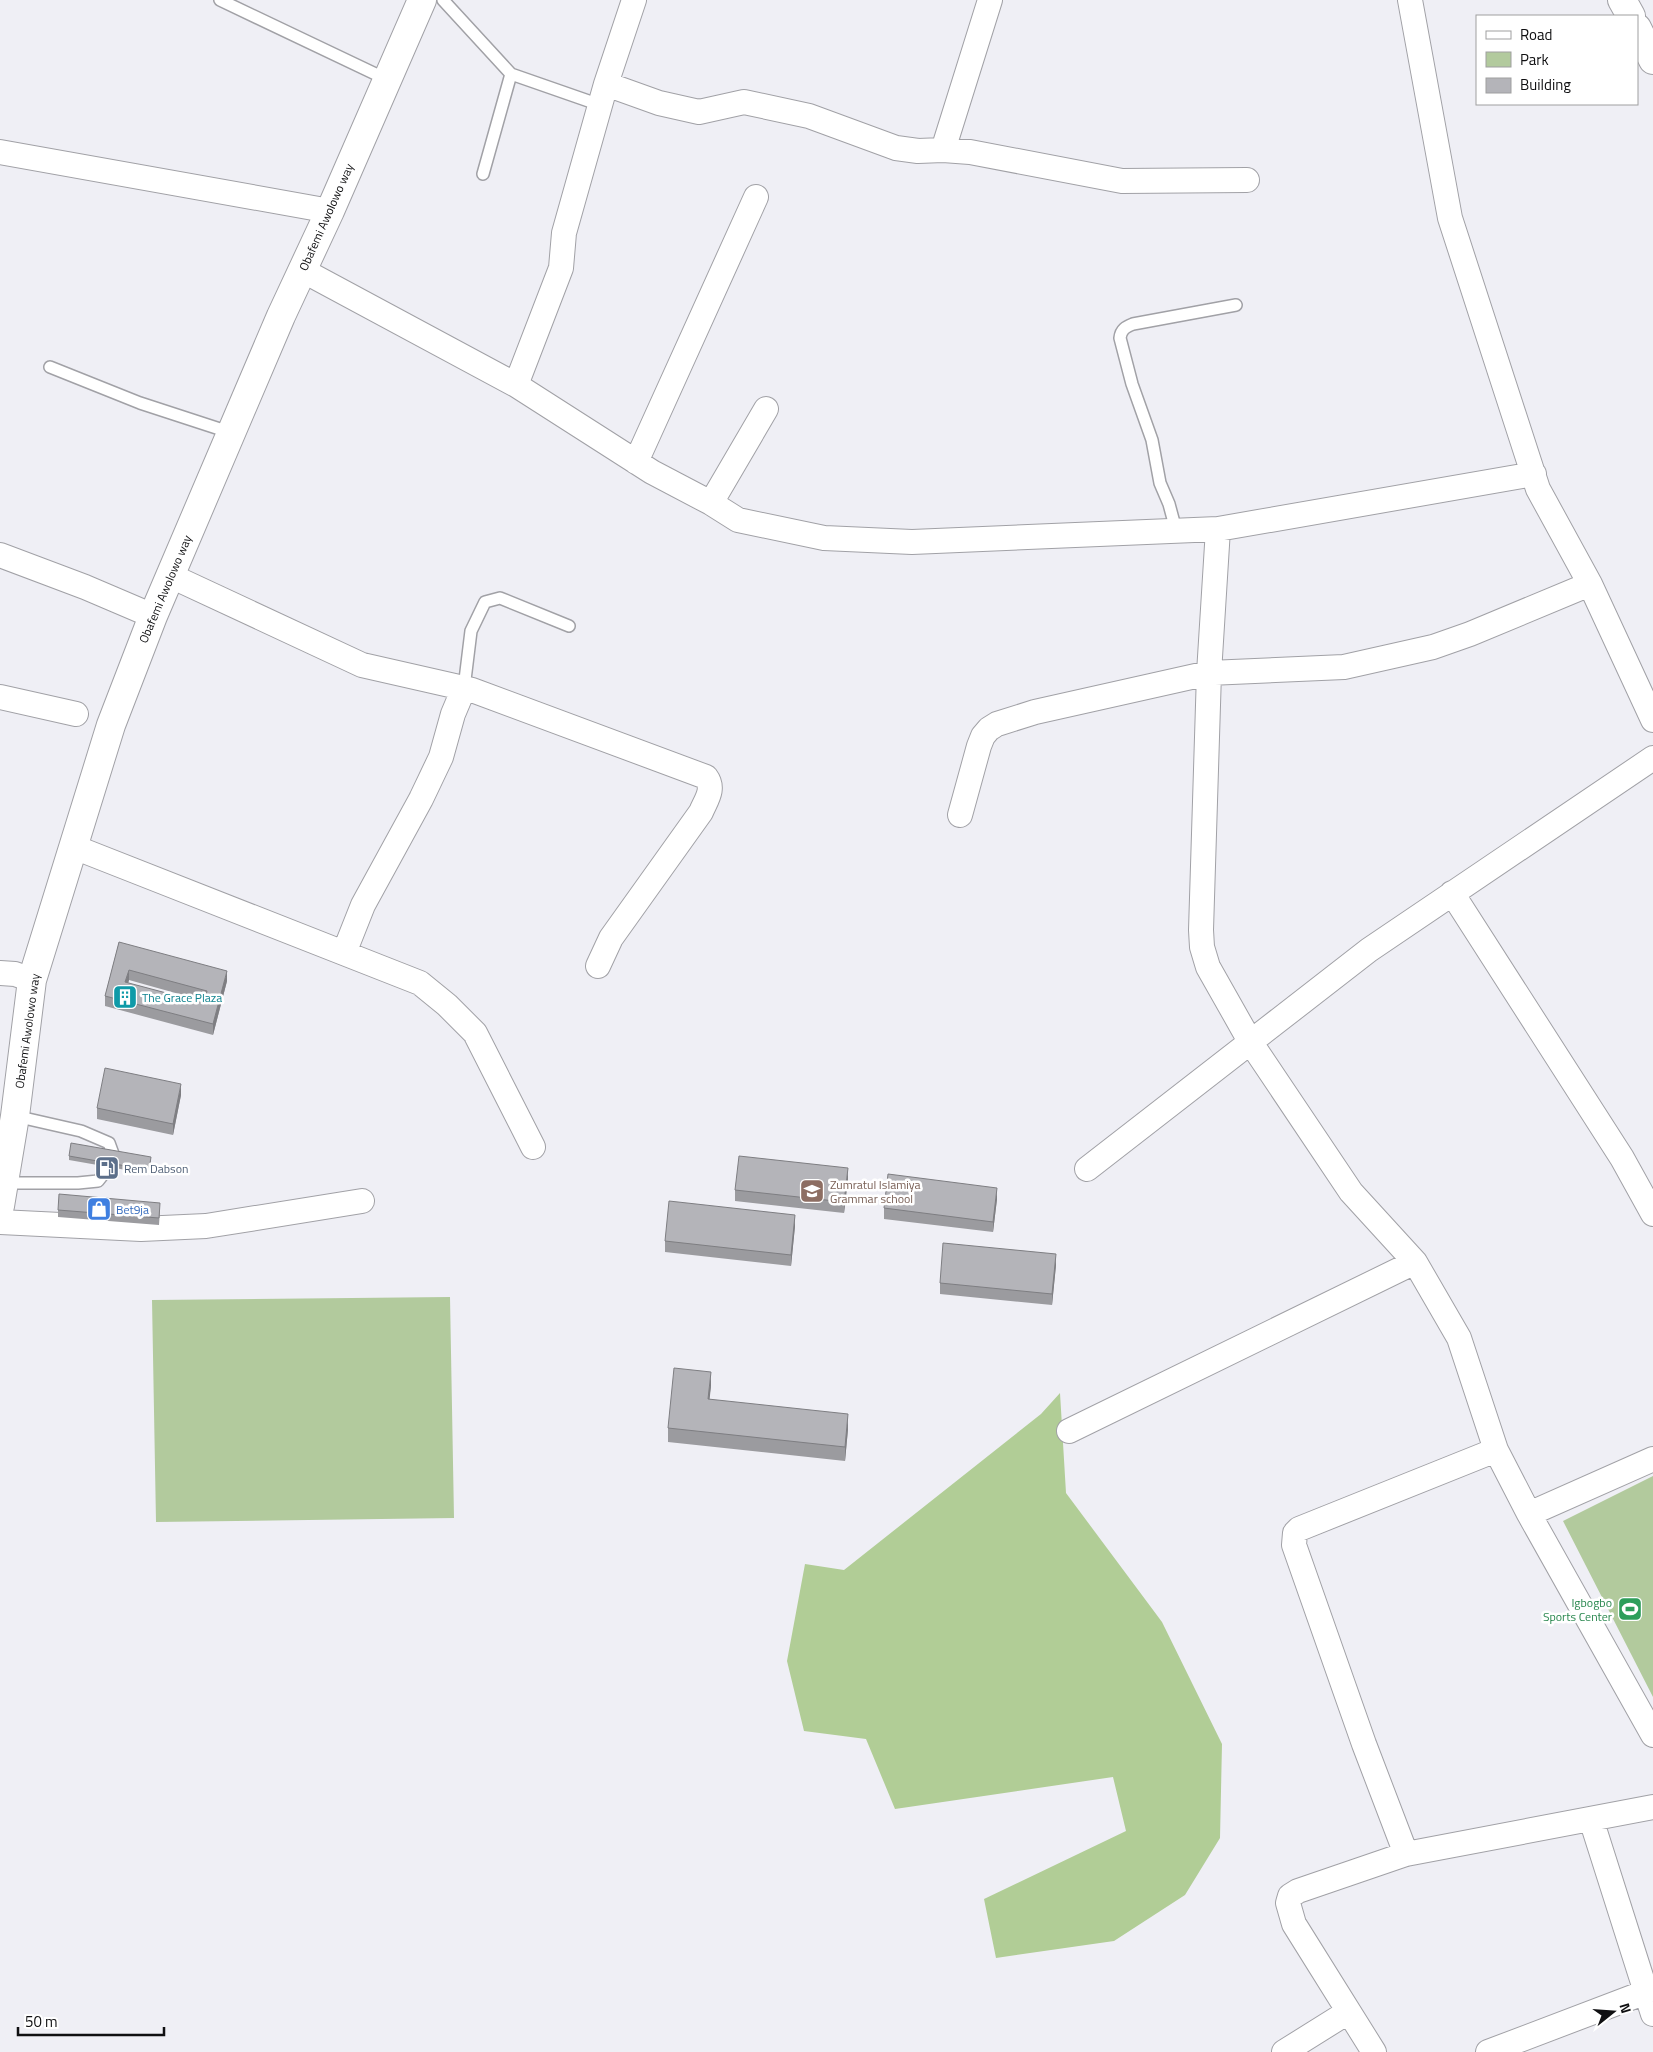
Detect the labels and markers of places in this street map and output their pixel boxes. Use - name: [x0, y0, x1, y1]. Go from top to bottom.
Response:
- building icon: The Grace Plaza: [112, 984, 138, 1010]
- place label: The Grace Plaza: [142, 988, 222, 1007]
- fuel station icon: Rem Dabson: [94, 1155, 120, 1181]
- place label: Rem Dabson: [124, 1159, 188, 1178]
- place label: Zumratul Islamiya Grammar school: [830, 1175, 921, 1208]
- school or university icon: Zumratul Islamiya Grammar school: [799, 1178, 825, 1204]
- shop icon: Bet9ja: [86, 1196, 112, 1222]
- place label: Bet9ja: [116, 1200, 149, 1219]
- place label: Igbogbo Sports Center: [1543, 1593, 1612, 1626]
- sports icon: Igbogbo Sports Center: [1617, 1596, 1643, 1622]

